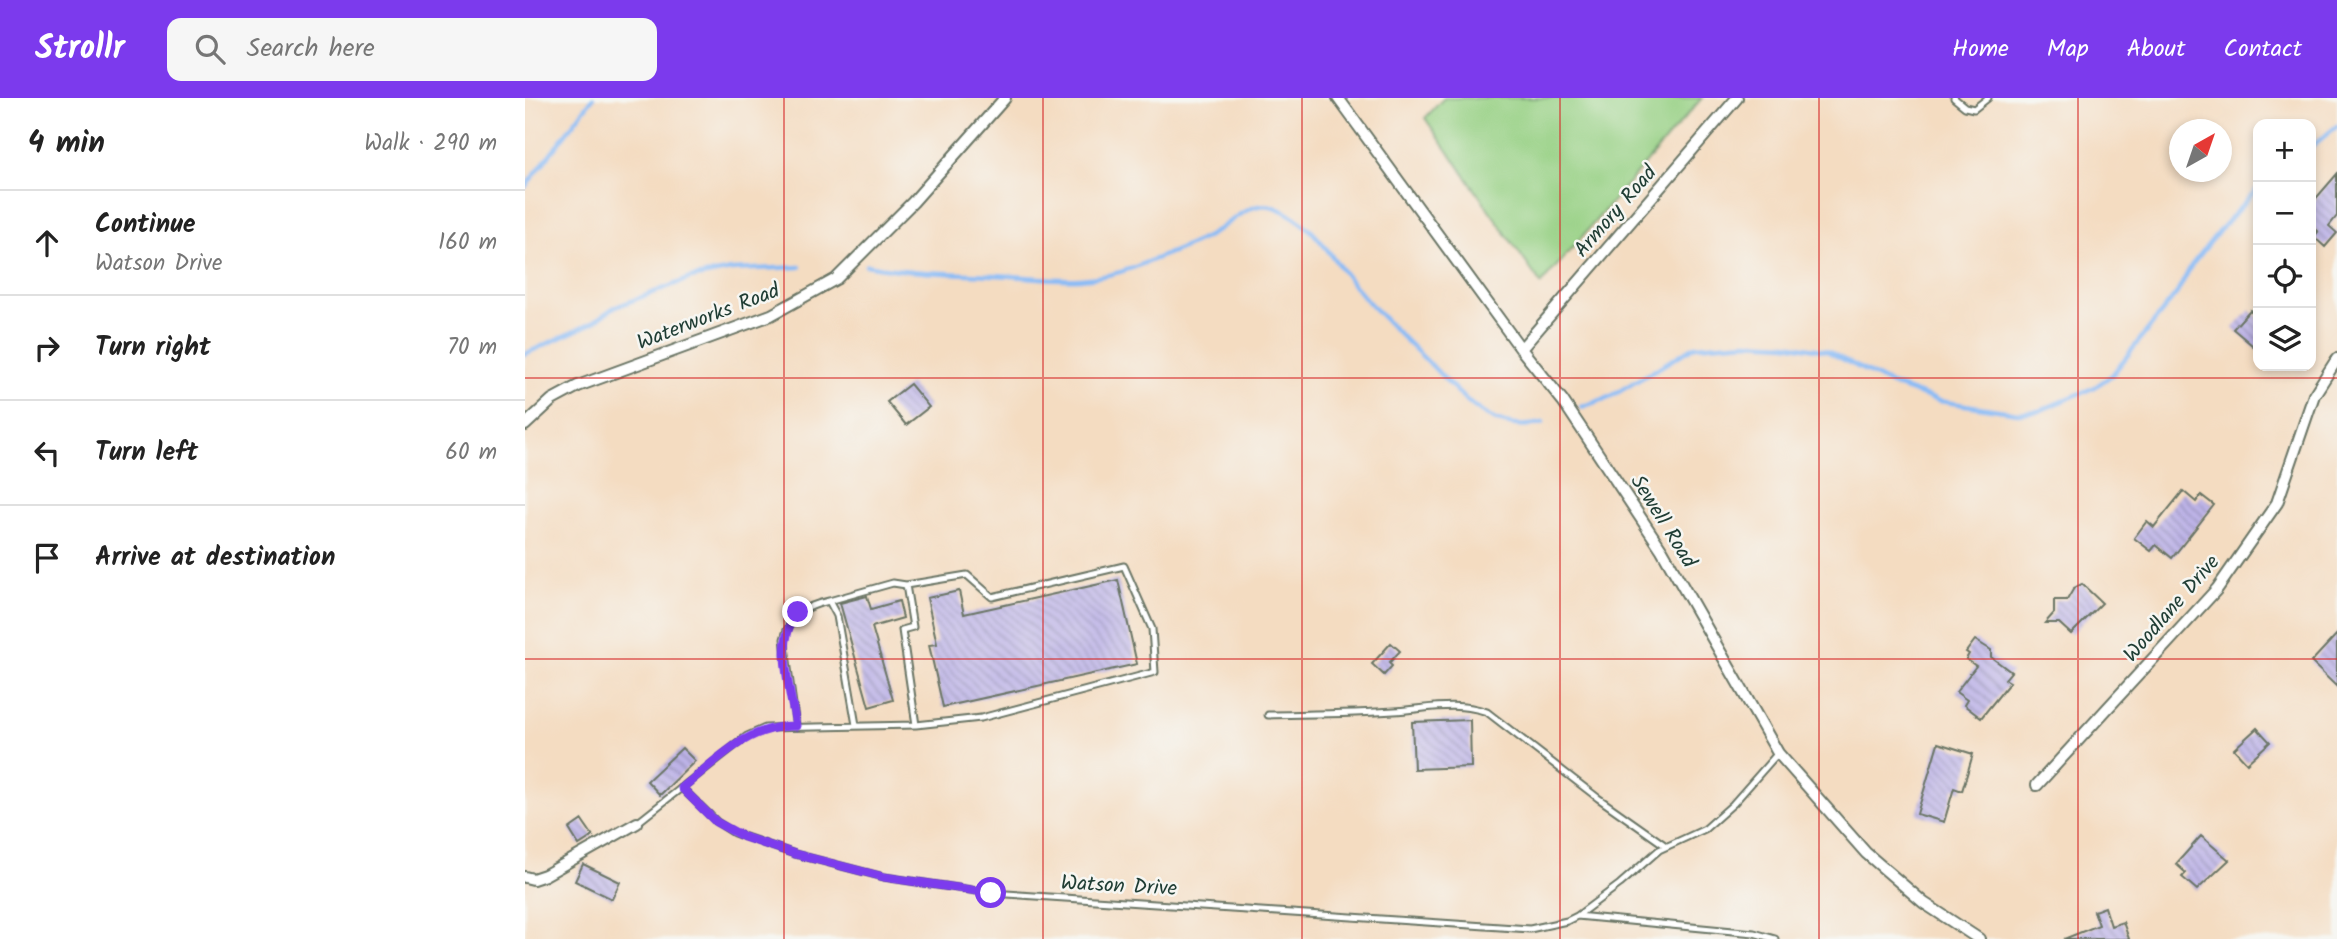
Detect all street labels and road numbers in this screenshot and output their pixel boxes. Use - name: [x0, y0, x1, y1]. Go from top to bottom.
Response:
- street label: Armory Road: [1567, 158, 1666, 266]
- street label: Waterworks Road: [632, 275, 785, 360]
- street label: Sewell Road: [1621, 469, 1705, 576]
- street label: Woodlane Drive: [2116, 547, 2229, 670]
- street label: Watson Drive: [1060, 867, 1178, 906]

